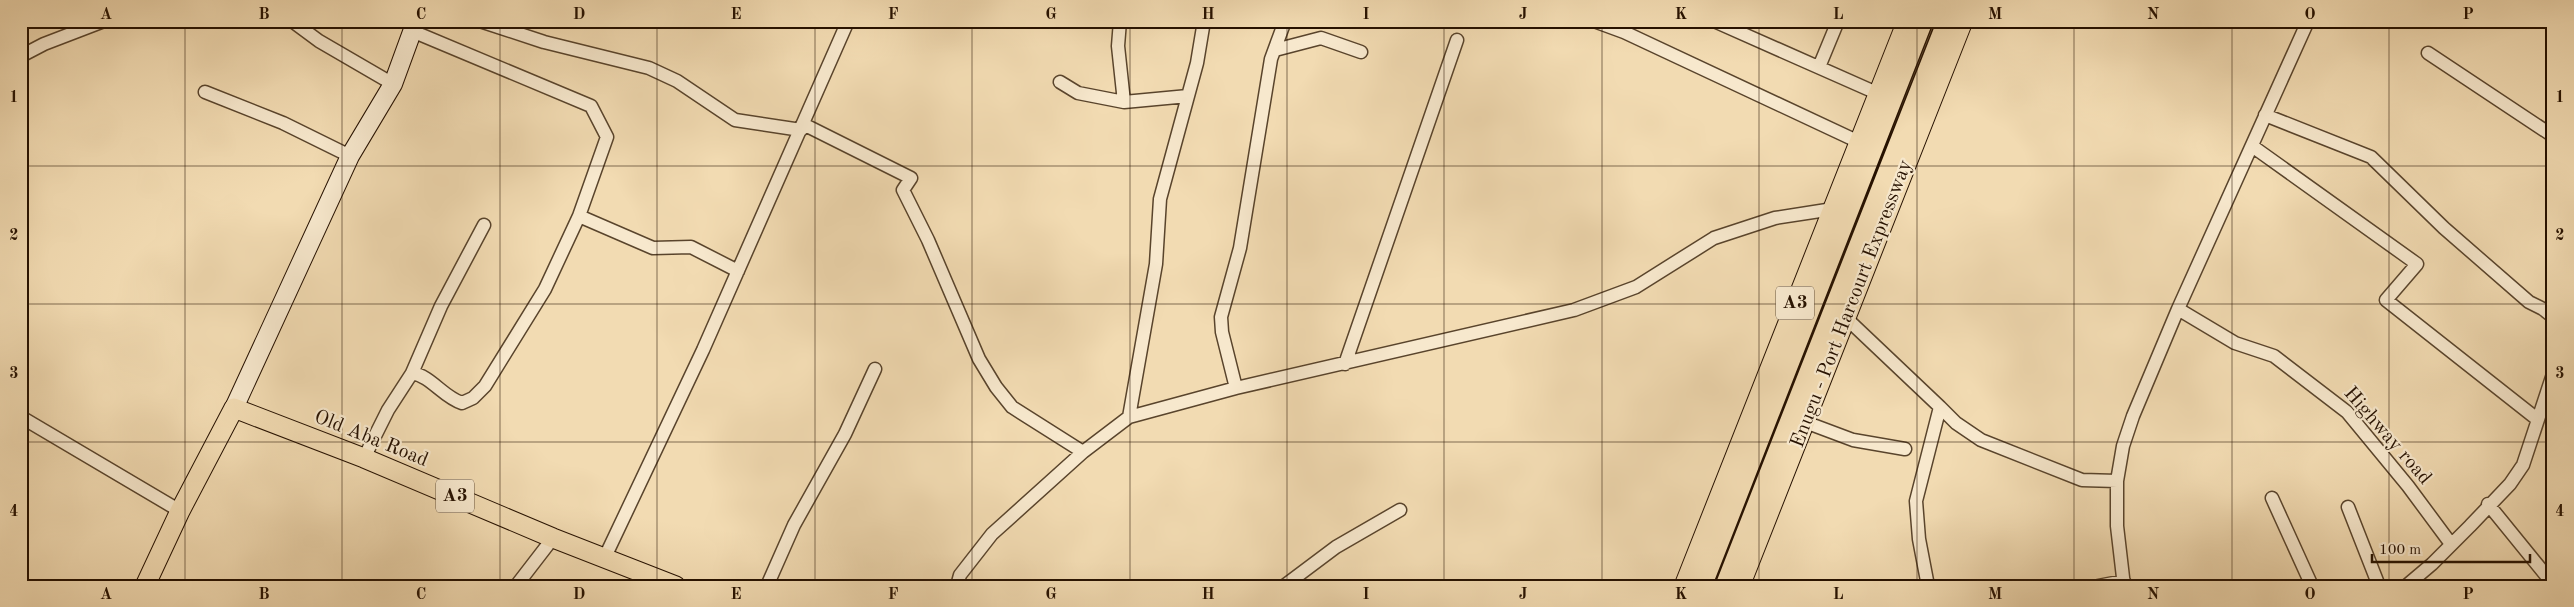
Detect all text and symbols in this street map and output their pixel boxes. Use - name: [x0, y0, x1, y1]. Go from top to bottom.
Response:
- text: A: [100, 7, 112, 23]
- text: B: [258, 7, 270, 23]
- text: C: [416, 7, 426, 23]
- text: D: [573, 7, 585, 23]
- text: E: [730, 7, 742, 23]
- text: F: [888, 7, 899, 23]
- text: G: [1045, 7, 1057, 23]
- text: H: [1201, 7, 1215, 23]
- text: I: [1362, 7, 1370, 23]
- text: J: [1519, 7, 1528, 23]
- text: K: [1675, 7, 1687, 23]
- text: L: [1833, 7, 1844, 23]
- text: M: [1988, 7, 2002, 23]
- text: N: [2147, 7, 2160, 23]
- text: O: [2304, 7, 2316, 23]
- text: P: [2462, 7, 2474, 23]
- text: 1: [9, 90, 19, 106]
- text: 1: [2555, 90, 2565, 106]
- street label: Enugu - Port Harcourt Expressway: [1788, 157, 1916, 451]
- text: 2: [9, 228, 19, 244]
- text: 2: [2555, 228, 2565, 244]
- road number: A3: [1776, 286, 1814, 320]
- text: 3: [9, 366, 19, 382]
- text: 3: [2555, 366, 2565, 382]
- street label: Highway road: [2339, 383, 2435, 489]
- street label: Old Aba Road: [311, 407, 431, 471]
- road number: A3: [436, 480, 474, 512]
- text: 4: [9, 504, 19, 520]
- text: 4: [2555, 504, 2565, 520]
- scale bar: [2372, 532, 2529, 564]
- text: 100 m: [2379, 543, 2421, 558]
- text: A: [100, 587, 112, 603]
- text: B: [258, 587, 270, 603]
- text: C: [416, 587, 426, 603]
- text: D: [573, 587, 585, 603]
- text: E: [730, 587, 742, 603]
- text: F: [888, 587, 899, 603]
- text: G: [1045, 587, 1057, 603]
- text: H: [1201, 587, 1215, 603]
- text: I: [1362, 587, 1370, 603]
- text: J: [1519, 587, 1528, 603]
- text: K: [1675, 587, 1687, 603]
- text: L: [1833, 587, 1844, 603]
- text: M: [1988, 587, 2002, 603]
- text: N: [2147, 587, 2160, 603]
- text: O: [2304, 587, 2316, 603]
- text: P: [2462, 587, 2474, 603]

